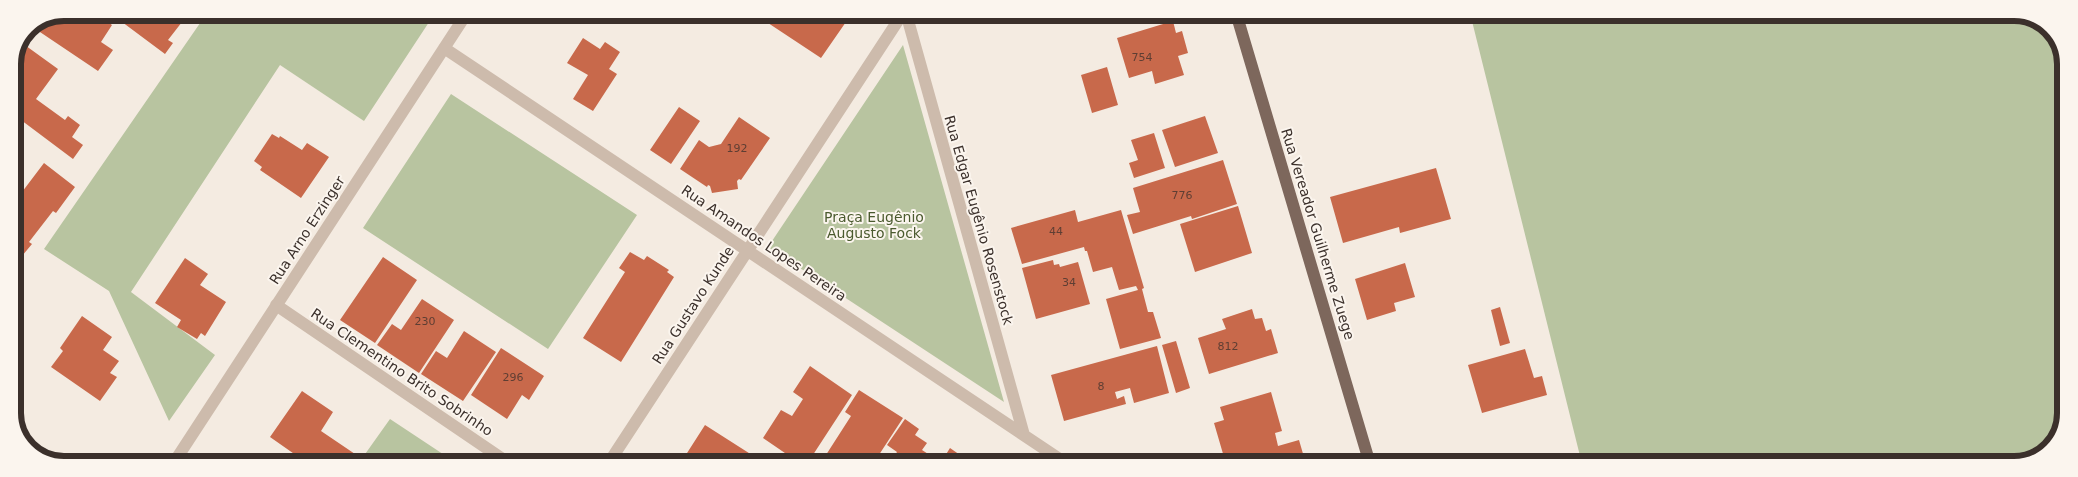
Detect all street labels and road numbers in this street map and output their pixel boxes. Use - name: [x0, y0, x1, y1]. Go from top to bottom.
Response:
- street label: Rua Edgar Eugênio Rosenstock: [941, 113, 1017, 327]
- street label: Rua Vereador Guilherme Zuege: [1278, 126, 1358, 342]
- street label: Rua Arno Erzinger: [266, 173, 348, 287]
- street label: Rua Amandos Lopes Pereira: [679, 182, 849, 304]
- street label: Rua Gustavo Kunde: [649, 243, 737, 367]
- street label: Rua Clementino Brito Sobrinho: [308, 305, 496, 439]

